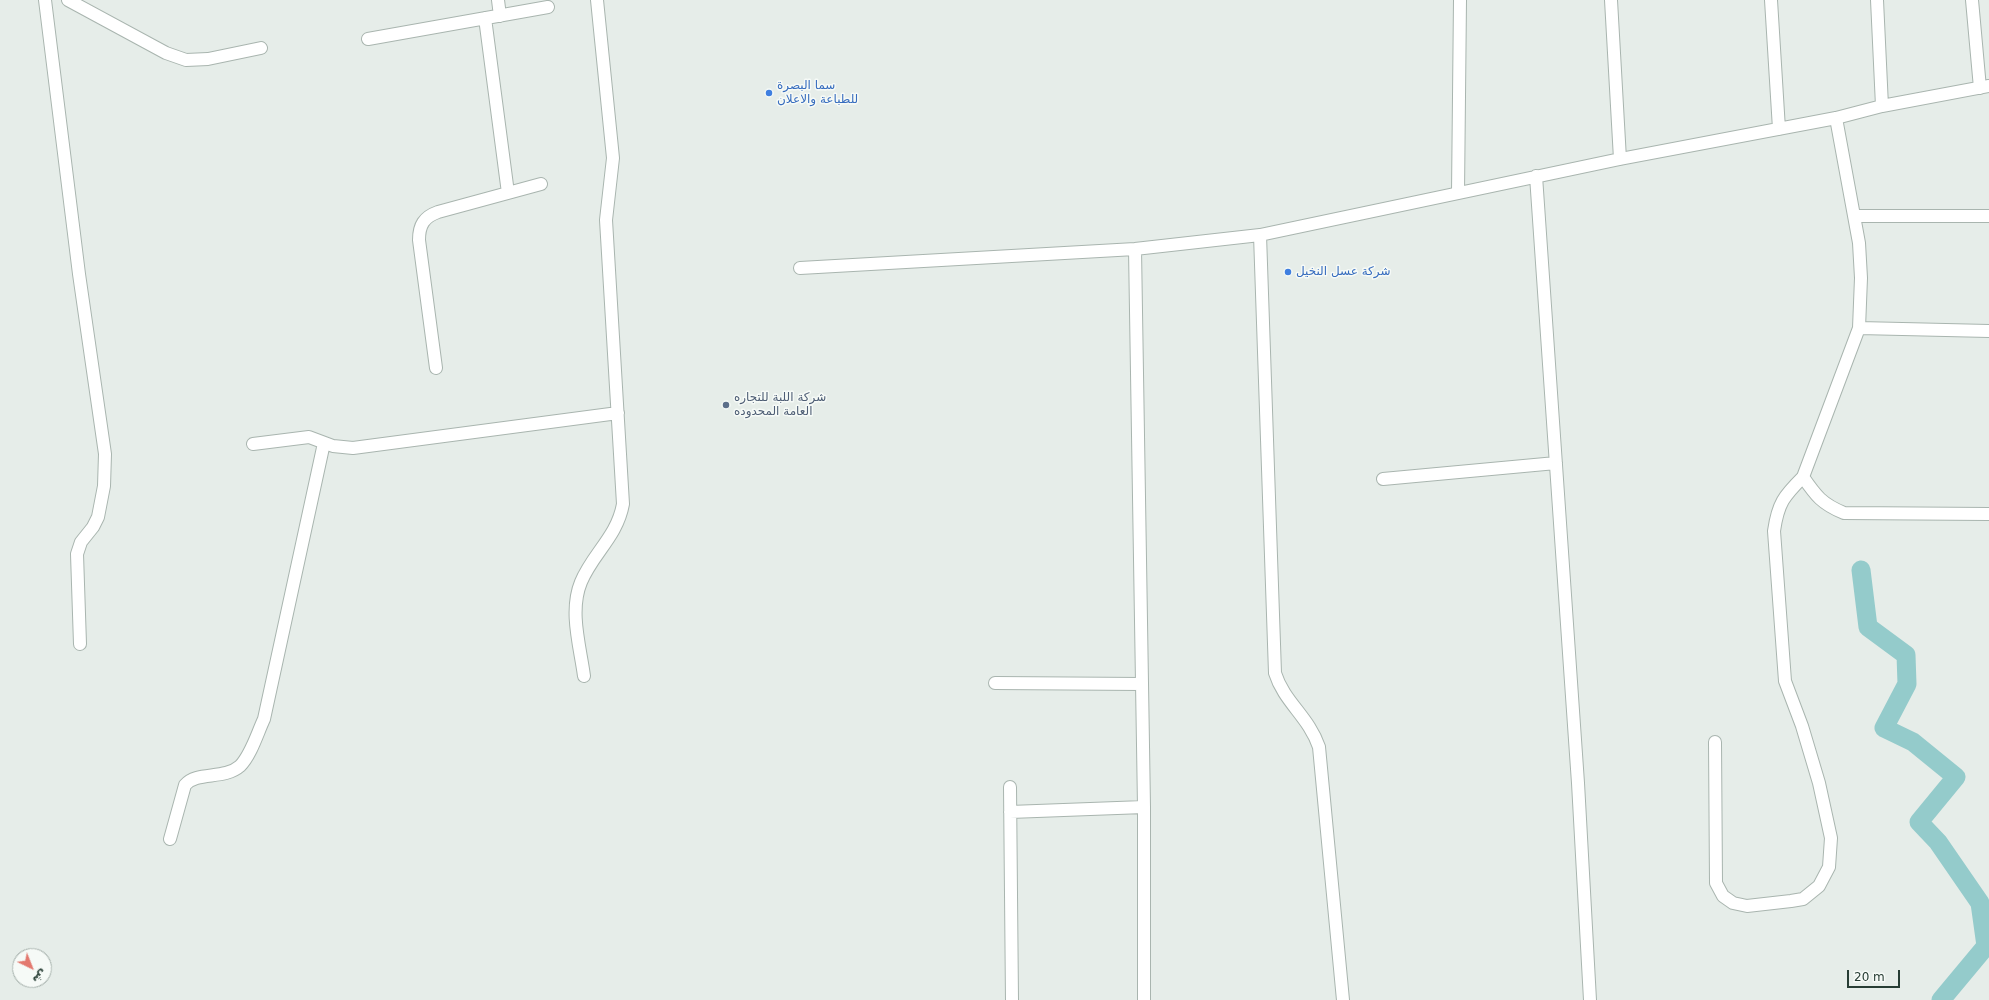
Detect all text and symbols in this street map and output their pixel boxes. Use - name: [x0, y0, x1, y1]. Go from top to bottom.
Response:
- place label: سما البصرة للطباعة والاعلان: [777, 79, 858, 107]
- marker: سما البصرة للطباعة والاعلان: [764, 88, 774, 98]
- place label: شركة عسل النخيل: [1296, 265, 1390, 279]
- marker: شركة عسل النخيل: [1283, 267, 1293, 277]
- place label: شركة اللبة للتجاره العامة المحدوده: [734, 391, 826, 419]
- marker: شركة اللبة للتجاره العامة المحدوده: [721, 400, 731, 410]
- north arrow: [12, 948, 52, 988]
- scale bar: [1849, 962, 1902, 988]
- text: ش: [30, 966, 50, 986]
- text: 20 m: [1854, 970, 1885, 984]

